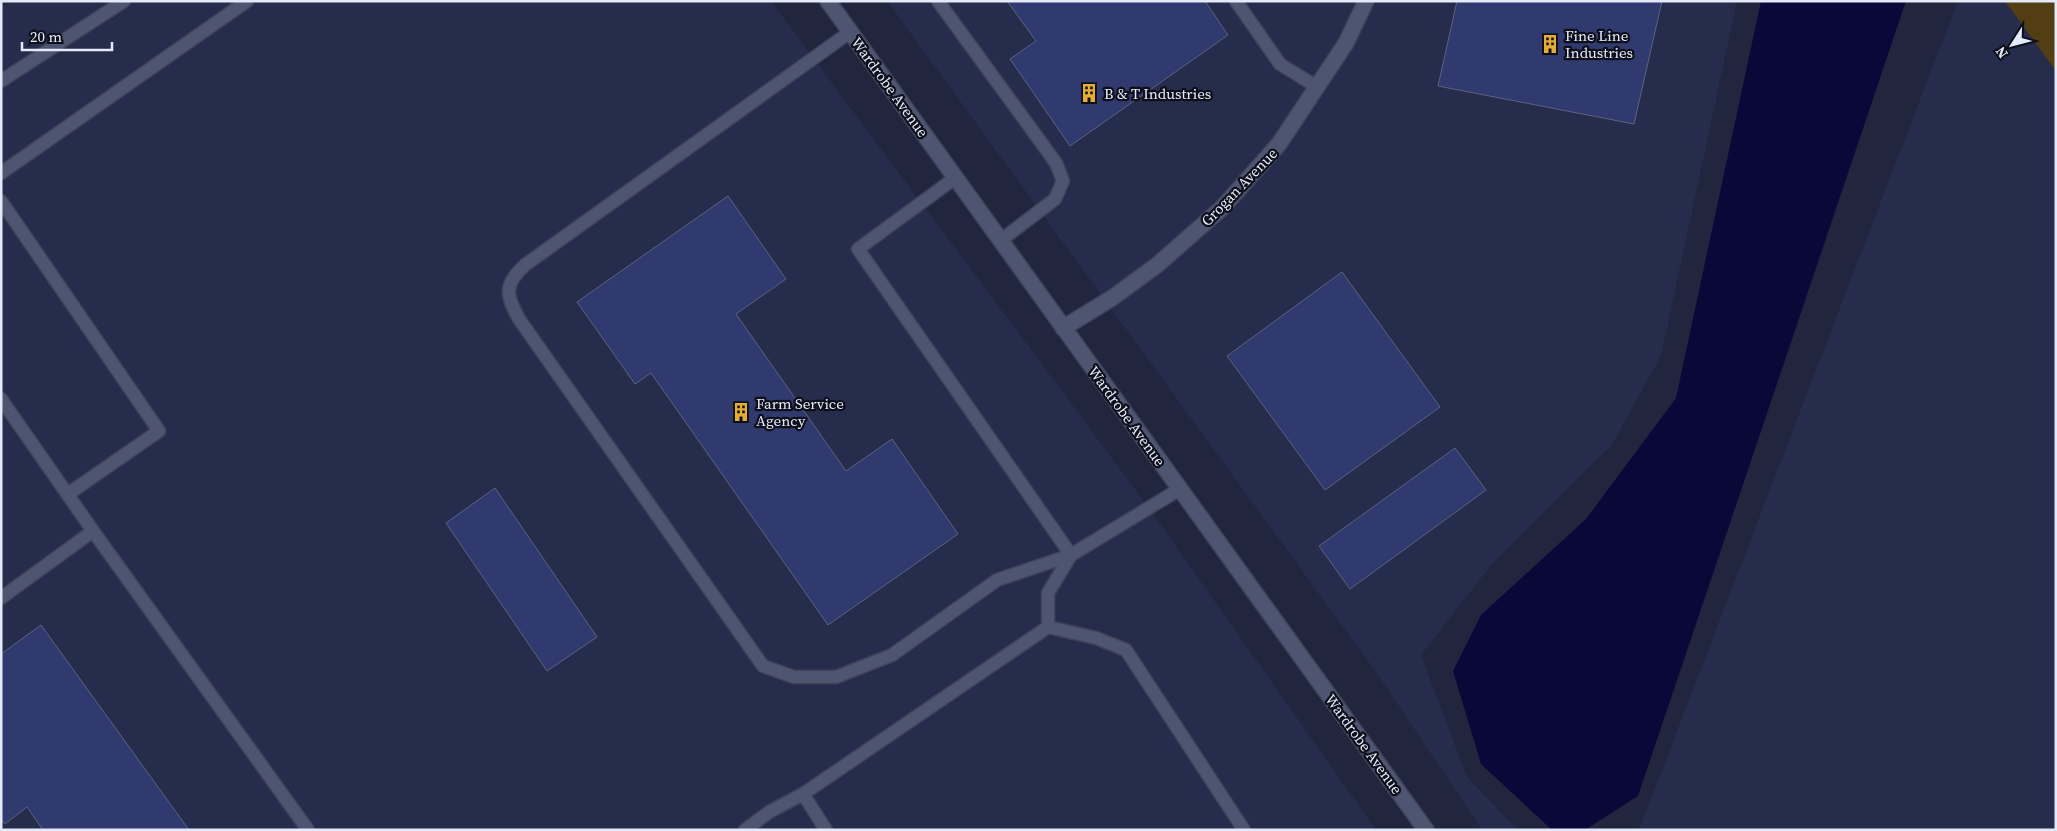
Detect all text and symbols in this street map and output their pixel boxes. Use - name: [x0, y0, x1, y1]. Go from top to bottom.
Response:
- scale bar: [22, 20, 112, 52]
- north arrow: [1987, 20, 2037, 70]
- place label: Fine Line Industries: [1565, 25, 1633, 63]
- text: 20 m: [30, 26, 62, 47]
- street label: Wardrobe Avenue: [847, 33, 934, 142]
- building icon: Fine Line Industries: [1539, 33, 1561, 55]
- text: N: [1990, 43, 2013, 63]
- building icon: B & T Industries: [1078, 82, 1100, 104]
- place label: B & T Industries: [1104, 83, 1211, 104]
- street label: Grogan Avenue: [1196, 143, 1282, 231]
- street label: Wardrobe Avenue: [1084, 362, 1171, 471]
- place label: Farm Service Agency: [756, 393, 844, 431]
- building icon: Farm Service Agency: [730, 401, 752, 423]
- street label: Wardrobe Avenue: [1321, 690, 1408, 799]

